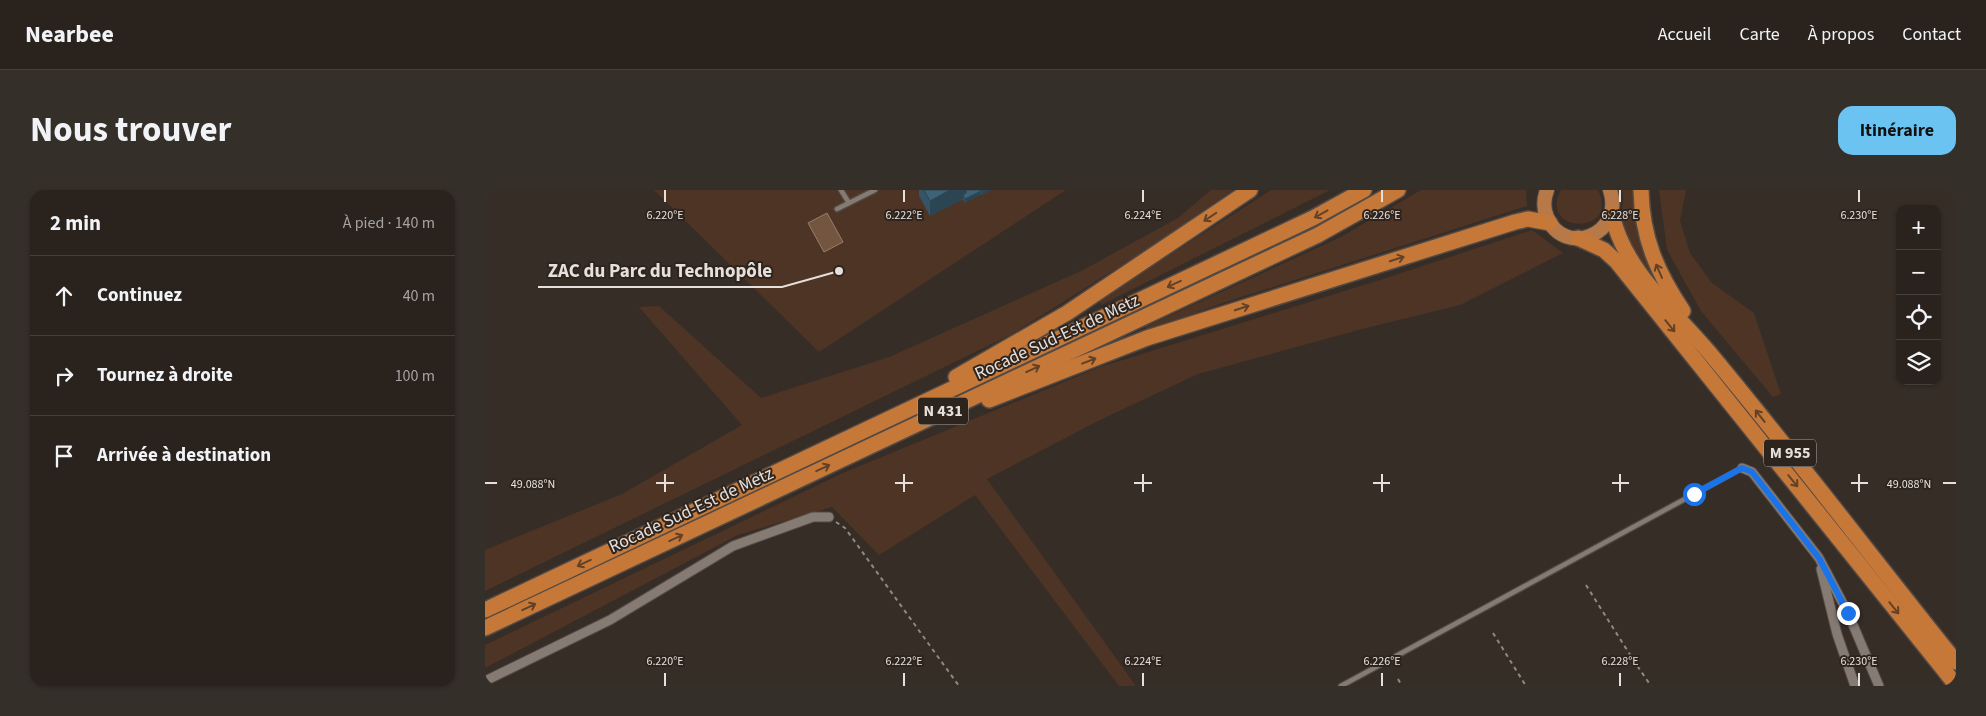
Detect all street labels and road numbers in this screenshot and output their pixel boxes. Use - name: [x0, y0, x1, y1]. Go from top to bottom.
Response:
- street label: Rocade Sud-Est de Metz: [971, 288, 1144, 386]
- road number: N 431: [918, 398, 968, 425]
- road number: M 955: [1764, 440, 1816, 466]
- street label: Rocade Sud-Est de Metz: [605, 461, 778, 559]

